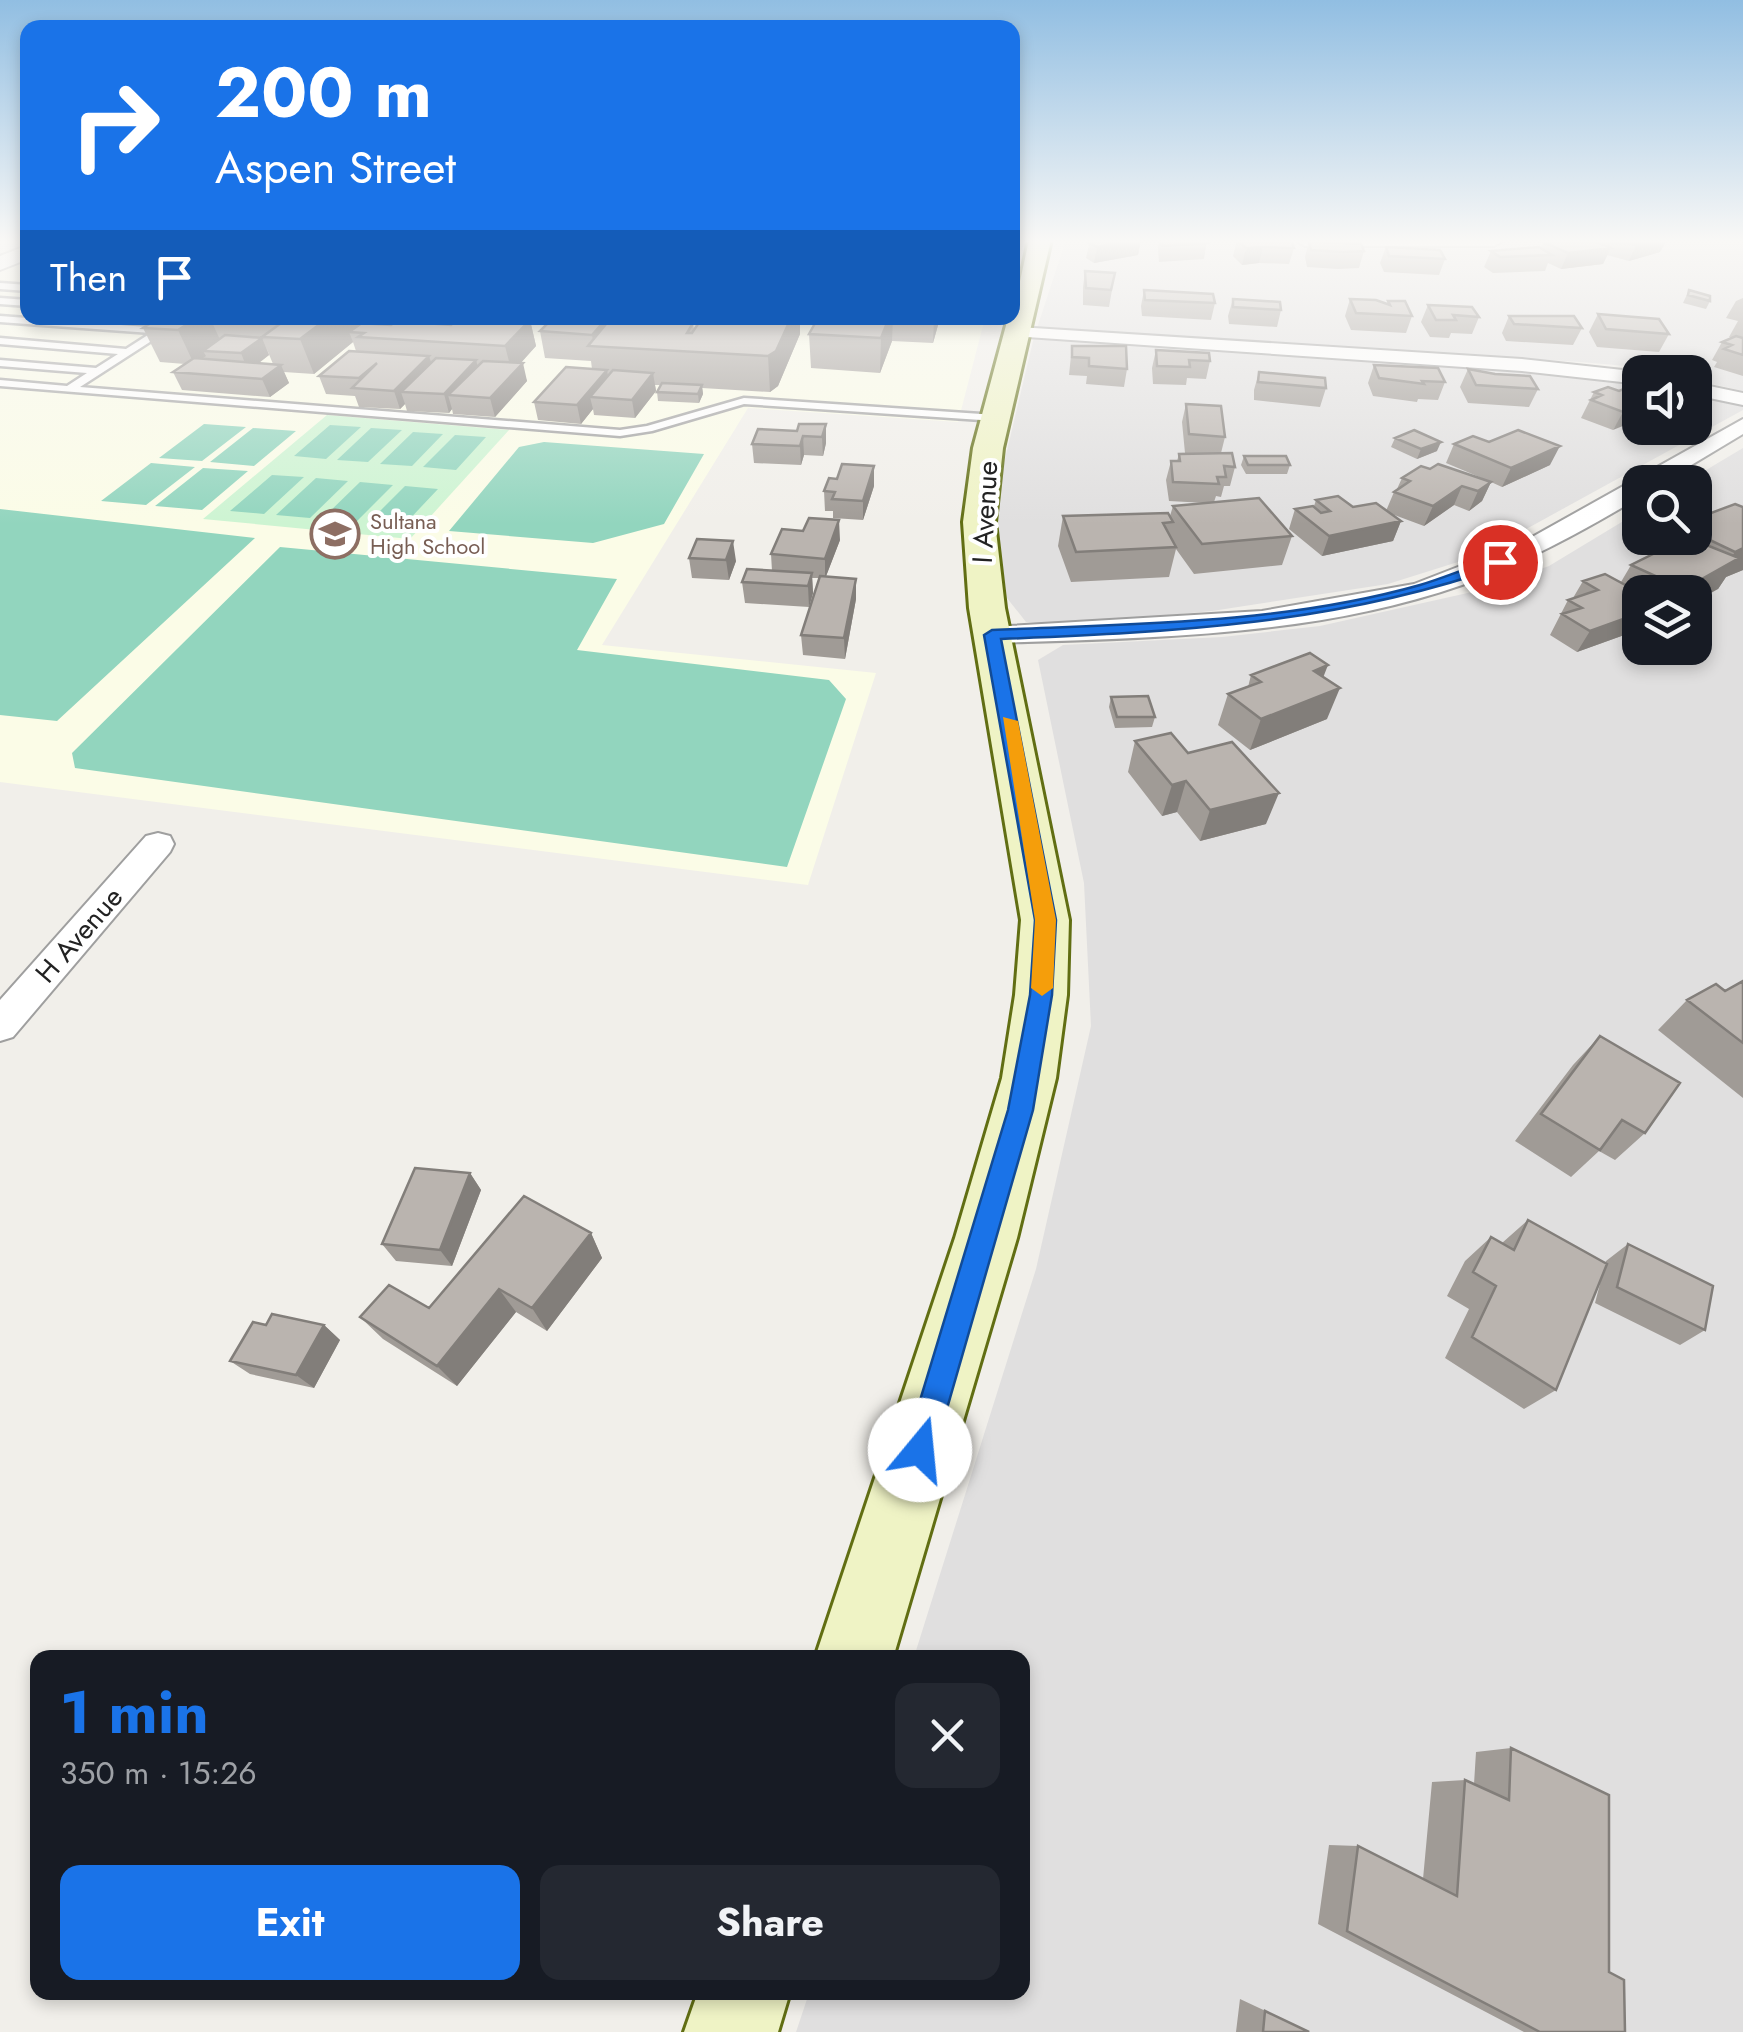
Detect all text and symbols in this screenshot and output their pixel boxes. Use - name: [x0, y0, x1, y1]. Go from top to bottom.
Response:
- text: 200 m: [215, 42, 432, 143]
- icon: right: [50, 60, 180, 190]
- text: Aspen Street: [215, 135, 456, 200]
- text: Then: [50, 250, 127, 305]
- icon: arrive: [147, 250, 202, 305]
- map controls: [1622, 355, 1712, 665]
- button: sound: [1622, 355, 1712, 445]
- street label: I Avenue: [962, 460, 1008, 564]
- button: search: [1622, 465, 1712, 555]
- place label: Sultana High School: [370, 505, 485, 562]
- school or university icon: Sultana High School: [309, 508, 361, 560]
- pin: [1458, 520, 1543, 605]
- icon: arrive: [1473, 535, 1528, 590]
- button: layers: [1622, 575, 1712, 665]
- street label: H Avenue: [26, 878, 132, 992]
- position arrow: [868, 1398, 972, 1502]
- text: 1 min: [60, 1669, 209, 1756]
- button: close: [895, 1683, 1000, 1788]
- text: 350 m · 15:26: [60, 1750, 257, 1796]
- button: Exit: [60, 1865, 520, 1980]
- button: Share: [540, 1865, 1000, 1980]

